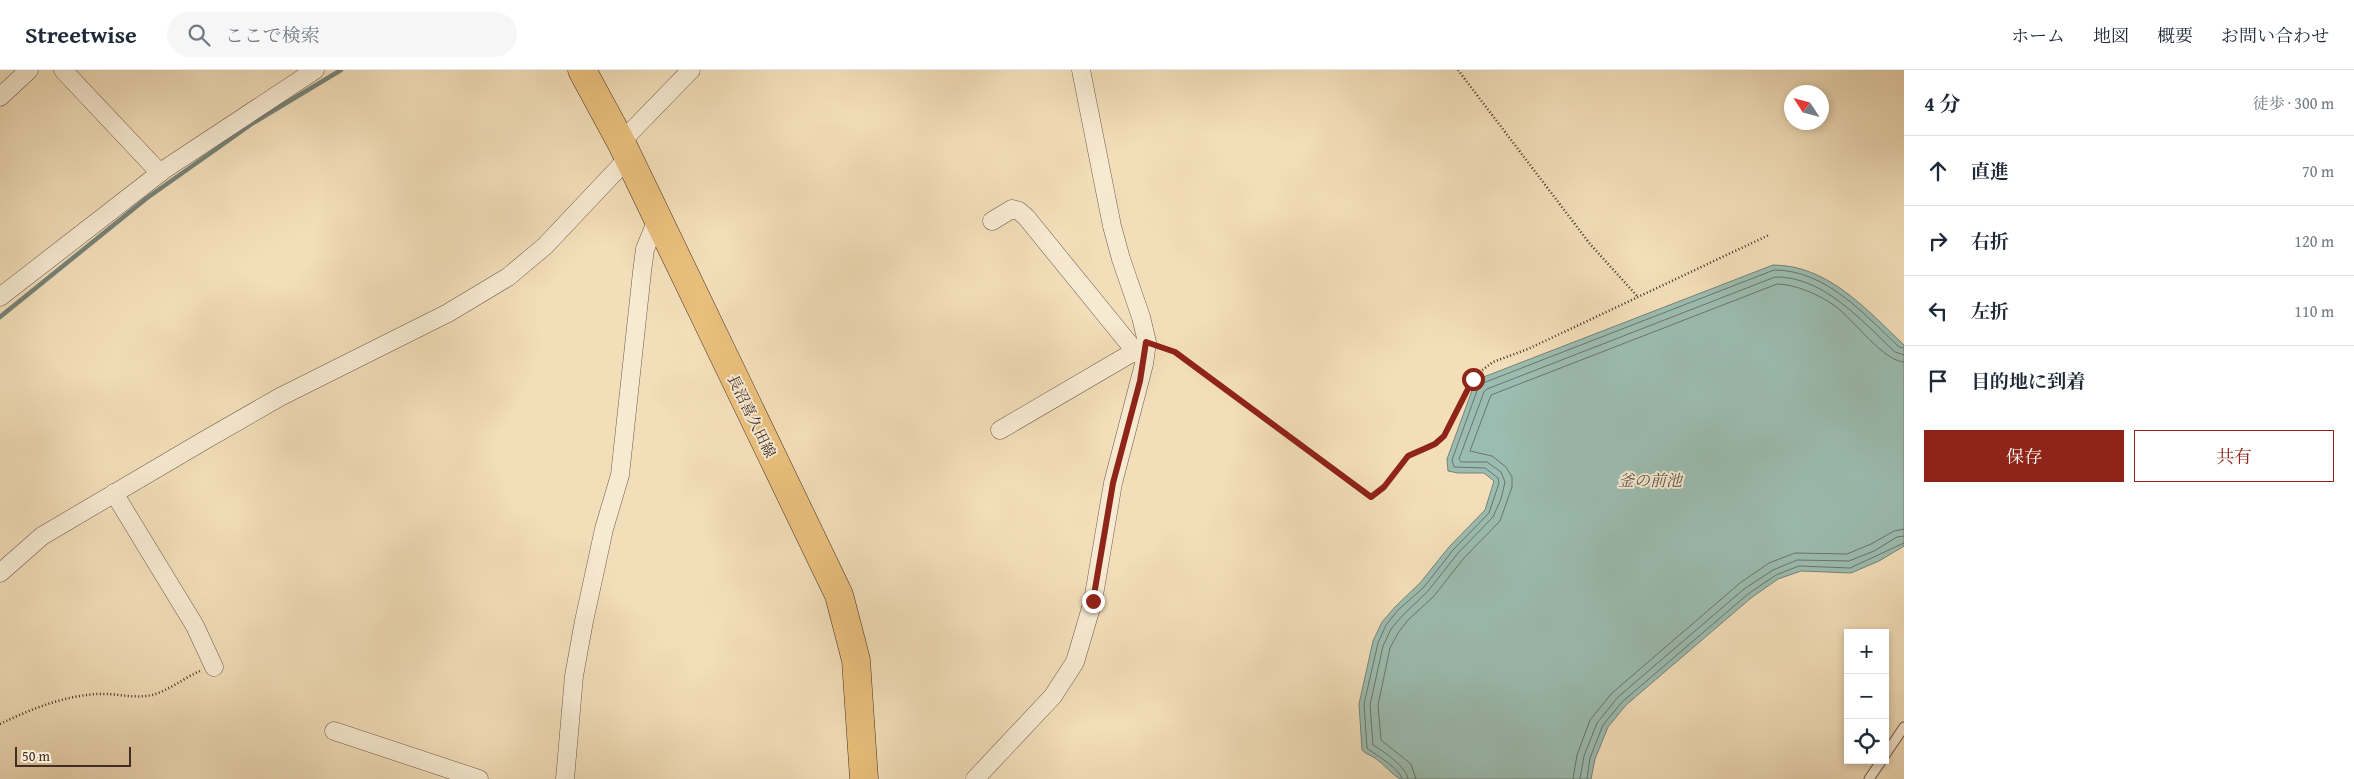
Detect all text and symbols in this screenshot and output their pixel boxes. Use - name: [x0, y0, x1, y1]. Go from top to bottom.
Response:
- search box: [167, 12, 517, 57]
- text: Streetwise: [25, 17, 137, 52]
- icon: search: [185, 21, 213, 49]
- text: ここで検索: [225, 21, 320, 49]
- text: ホーム: [2011, 22, 2065, 49]
- text: 地図: [2093, 22, 2129, 49]
- text: 概要: [2157, 22, 2193, 49]
- text: お問い合わせ: [2221, 22, 2329, 49]
- north arrow: [1784, 85, 1829, 130]
- text: 4 分: [1924, 88, 1961, 119]
- text: 徒歩 · 300 m: [2253, 91, 2334, 115]
- icon: ahead: [1924, 157, 1952, 185]
- text: 直進: [1971, 157, 2009, 185]
- text: 70 m: [2302, 159, 2334, 183]
- icon: right: [1924, 227, 1952, 255]
- text: 右折: [1971, 227, 2009, 255]
- text: 120 m: [2294, 229, 2334, 253]
- icon: left: [1924, 297, 1952, 325]
- text: 左折: [1971, 297, 2009, 325]
- text: 110 m: [2294, 299, 2334, 323]
- icon: arrive: [1924, 367, 1952, 395]
- text: 目的地に到着: [1971, 367, 2085, 395]
- route start: [1462, 368, 1485, 391]
- street label: 長沼喜久田線: [723, 371, 781, 461]
- button: 保存: [1924, 430, 2124, 482]
- button: 共有: [2134, 430, 2334, 482]
- water label: 釜の前池: [1618, 468, 1684, 492]
- route end: [1082, 590, 1105, 613]
- map controls: [1844, 629, 1889, 764]
- button: +: [1844, 629, 1889, 674]
- button: −: [1844, 674, 1889, 719]
- button: locate: [1844, 719, 1889, 764]
- scale bar: [15, 744, 131, 767]
- text: 50 m: [22, 746, 50, 766]

